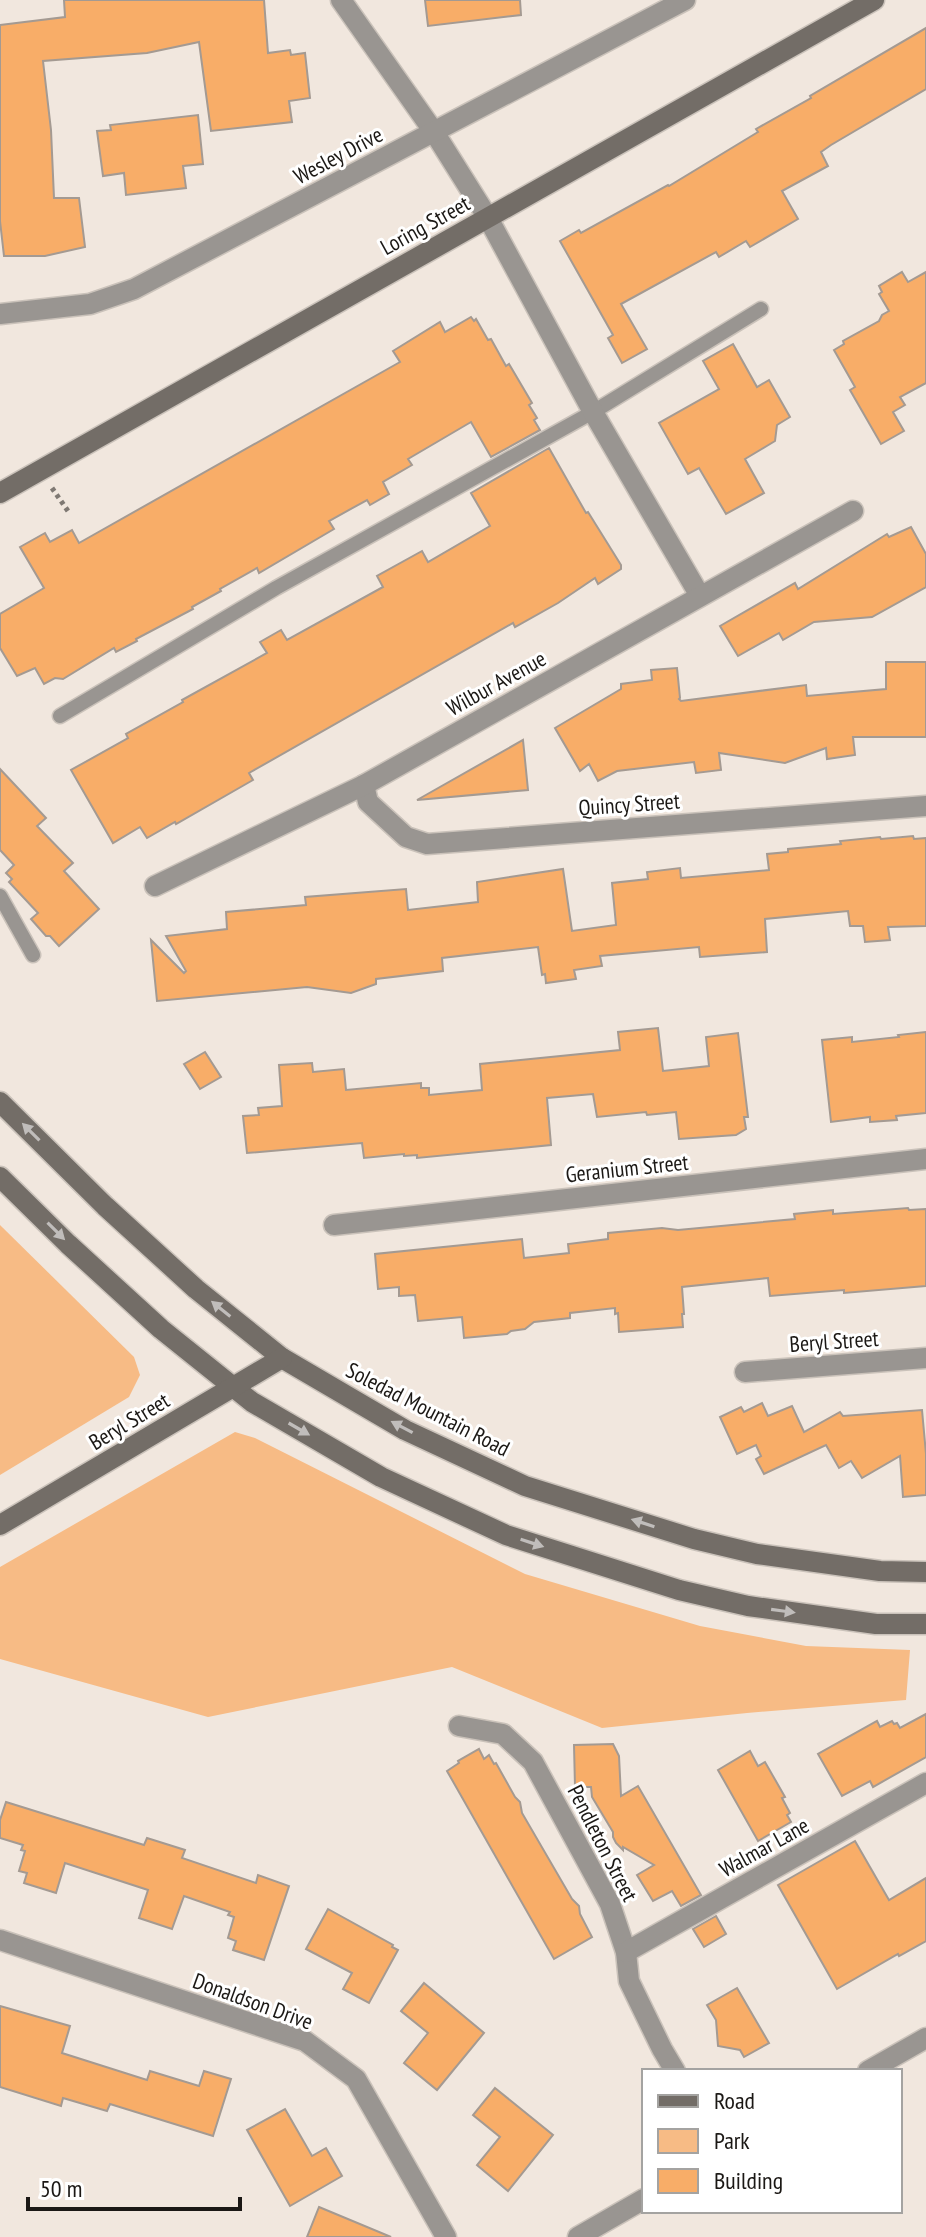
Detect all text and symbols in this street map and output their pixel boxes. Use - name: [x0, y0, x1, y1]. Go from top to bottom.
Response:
- street label: Wesley Drive: [289, 120, 387, 190]
- street label: Loring Street: [375, 189, 475, 261]
- street label: Wilbur Avenue: [441, 644, 551, 722]
- street label: Quincy Street: [577, 786, 681, 822]
- one-way arrow: [22, 1124, 41, 1142]
- street label: Geranium Street: [564, 1148, 690, 1188]
- one-way arrow: [46, 1222, 65, 1240]
- one-way arrow: [211, 1302, 231, 1318]
- street label: Beryl Street: [789, 1324, 879, 1358]
- street label: Soledad Mountain Road: [342, 1356, 514, 1462]
- street label: Beryl Street: [84, 1386, 174, 1456]
- one-way arrow: [391, 1421, 414, 1434]
- one-way arrow: [288, 1422, 310, 1436]
- one-way arrow: [631, 1516, 655, 1529]
- one-way arrow: [520, 1537, 544, 1550]
- one-way arrow: [770, 1605, 795, 1618]
- street label: Pendleton Street: [562, 1780, 644, 1906]
- street label: Walmar Lane: [714, 1811, 814, 1883]
- street label: Donaldson Drive: [189, 1966, 317, 2036]
- legend: [642, 2069, 902, 2213]
- text: Road: [714, 2085, 755, 2116]
- text: Park: [714, 2125, 750, 2156]
- scale bar: [28, 2161, 240, 2211]
- text: Building: [714, 2165, 783, 2196]
- text: 50 m: [40, 2173, 82, 2204]

